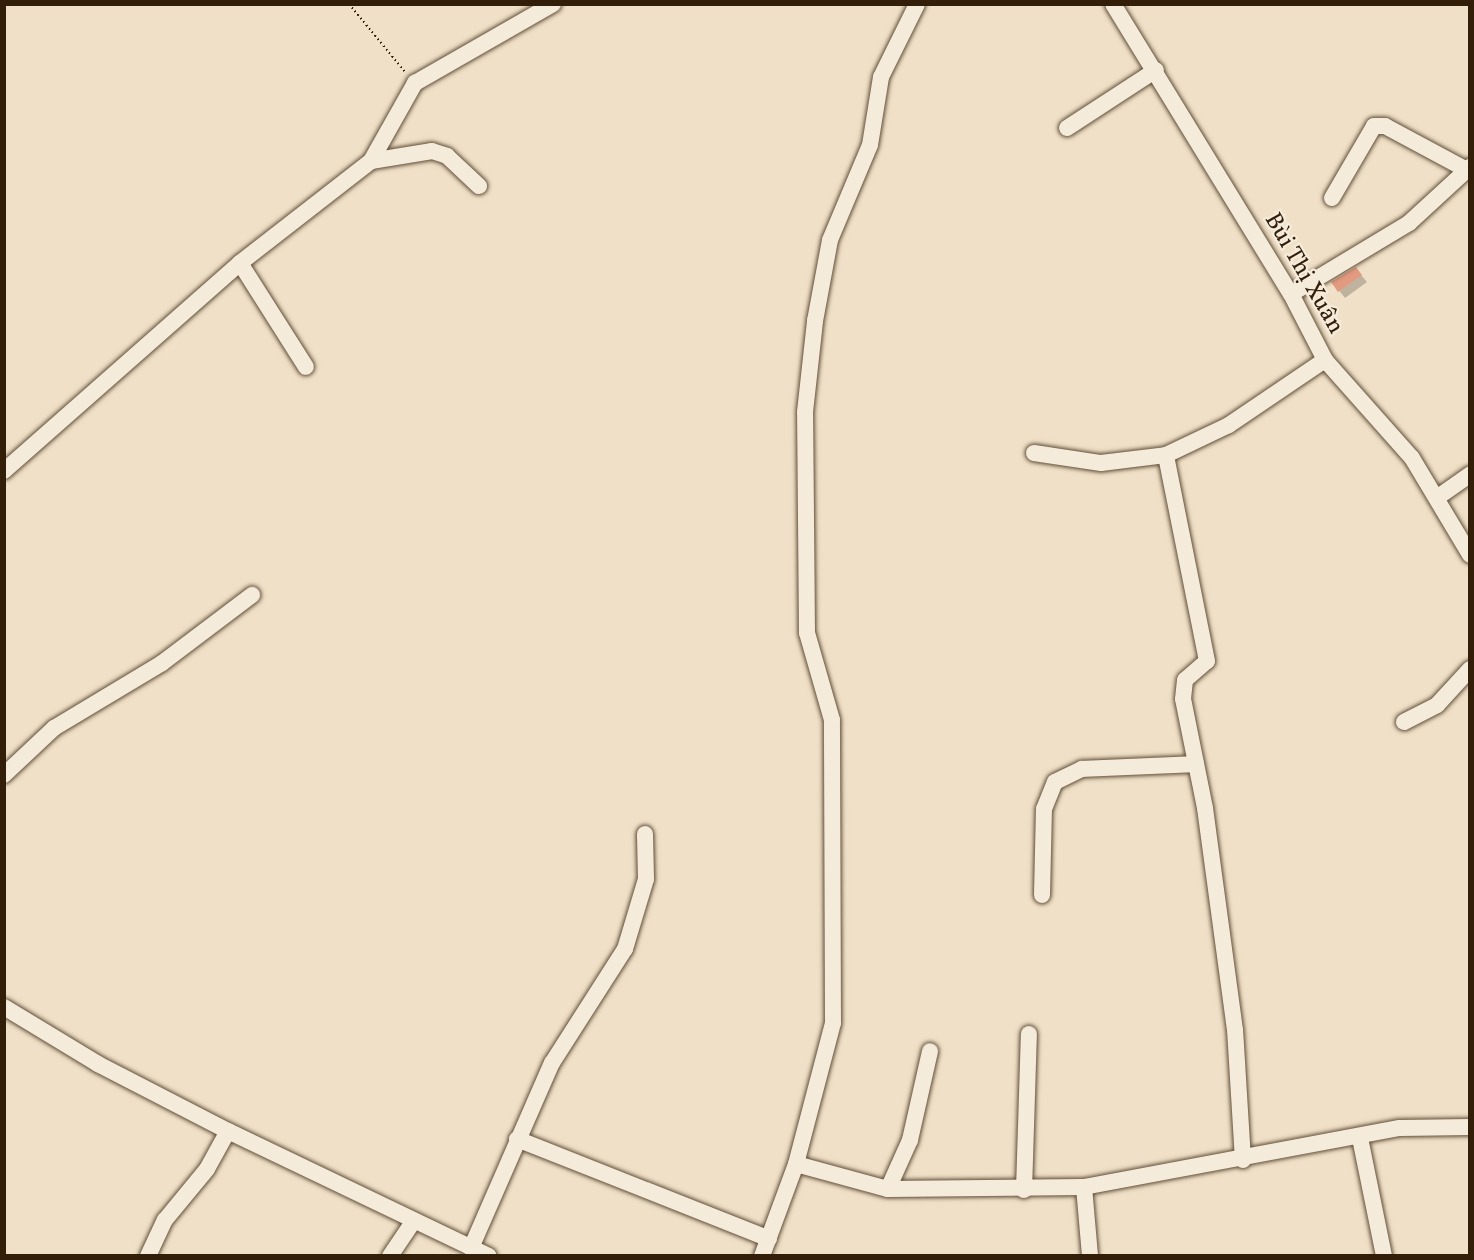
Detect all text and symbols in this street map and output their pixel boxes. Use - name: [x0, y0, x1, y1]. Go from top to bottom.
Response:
- street label: Bùi Thị Xuân: [1257, 208, 1349, 340]

